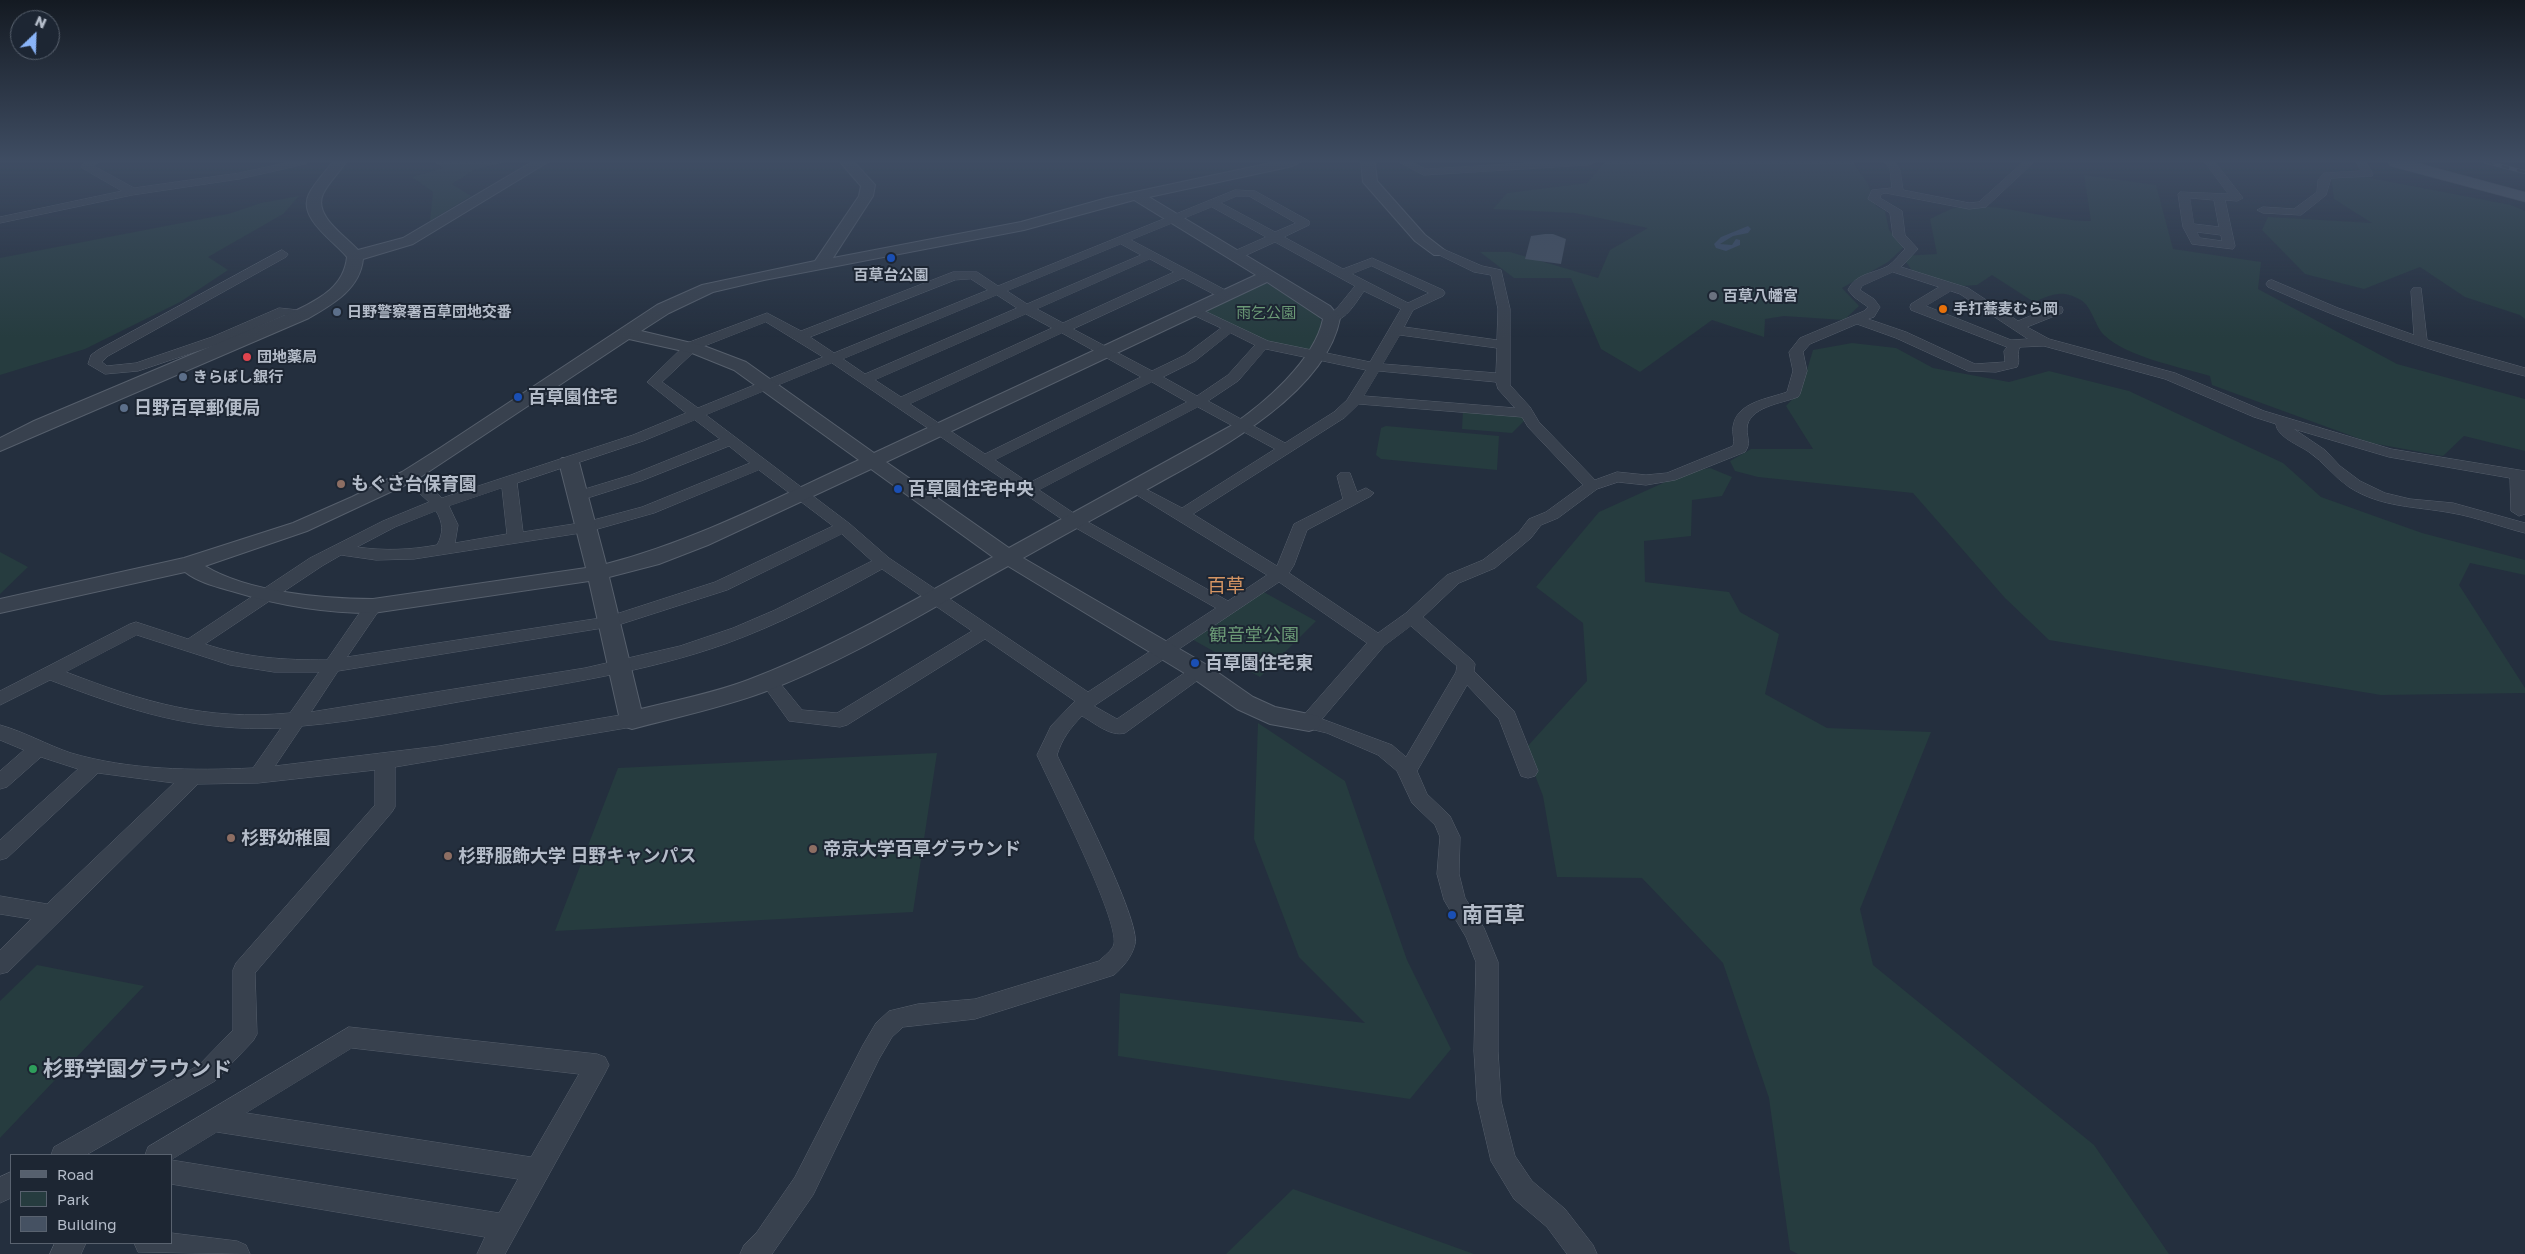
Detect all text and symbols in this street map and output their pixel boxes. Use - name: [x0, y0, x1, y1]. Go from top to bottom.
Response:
- north arrow: [10, 10, 60, 60]
- text: N: [33, 12, 49, 32]
- marker: 百草台公園: [885, 252, 897, 264]
- place label: 百草台公園: [854, 266, 928, 284]
- place label: 百草八幡宮: [1723, 287, 1798, 305]
- marker: 百草八幡宮: [1707, 290, 1719, 302]
- place label: 手打蕎麦むら岡: [1953, 300, 2058, 318]
- place label: 日野警察署百草団地交番: [347, 303, 512, 321]
- marker: 手打蕎麦むら岡: [1937, 303, 1949, 315]
- park label: 雨乞公園: [1236, 304, 1296, 322]
- marker: 日野警察署百草団地交番: [331, 306, 343, 318]
- place label: 団地薬局: [257, 348, 317, 366]
- marker: 団地薬局: [241, 351, 253, 363]
- place label: きらぼし銀行: [193, 368, 283, 386]
- marker: きらぼし銀行: [177, 371, 189, 383]
- place label: 百草園住宅: [528, 386, 618, 408]
- marker: 百草園住宅: [512, 391, 524, 403]
- place label: 日野百草郵便局: [134, 397, 260, 419]
- marker: 日野百草郵便局: [118, 402, 130, 414]
- place label: もぐさ台保育園: [351, 473, 477, 495]
- marker: もぐさ台保育園: [335, 478, 347, 490]
- place label: 百草園住宅中央: [908, 478, 1034, 500]
- marker: 百草園住宅中央: [892, 483, 904, 495]
- district label: 百草: [1207, 575, 1245, 597]
- park label: 観音堂公園: [1209, 624, 1299, 646]
- place label: 百草園住宅東: [1205, 652, 1313, 674]
- marker: 百草園住宅東: [1189, 657, 1201, 669]
- place label: 杉野幼稚園: [241, 827, 331, 849]
- marker: 杉野幼稚園: [225, 832, 237, 844]
- place label: 帝京大学百草グラウンド: [823, 838, 1021, 860]
- marker: 帝京大学百草グラウンド: [807, 843, 819, 855]
- place label: 杉野服飾大学 日野キャンパス: [458, 845, 696, 867]
- marker: 杉野服飾大学 日野キャンパス: [442, 850, 454, 862]
- place label: 南百草: [1462, 902, 1525, 928]
- marker: 南百草: [1446, 909, 1458, 921]
- place label: 杉野学園グラウンド: [43, 1056, 232, 1082]
- marker: 杉野学園グラウンド: [27, 1063, 39, 1075]
- legend: [10, 1154, 172, 1244]
- text: Road: [57, 1165, 94, 1183]
- text: Park: [57, 1190, 89, 1208]
- text: Building: [57, 1215, 117, 1233]

